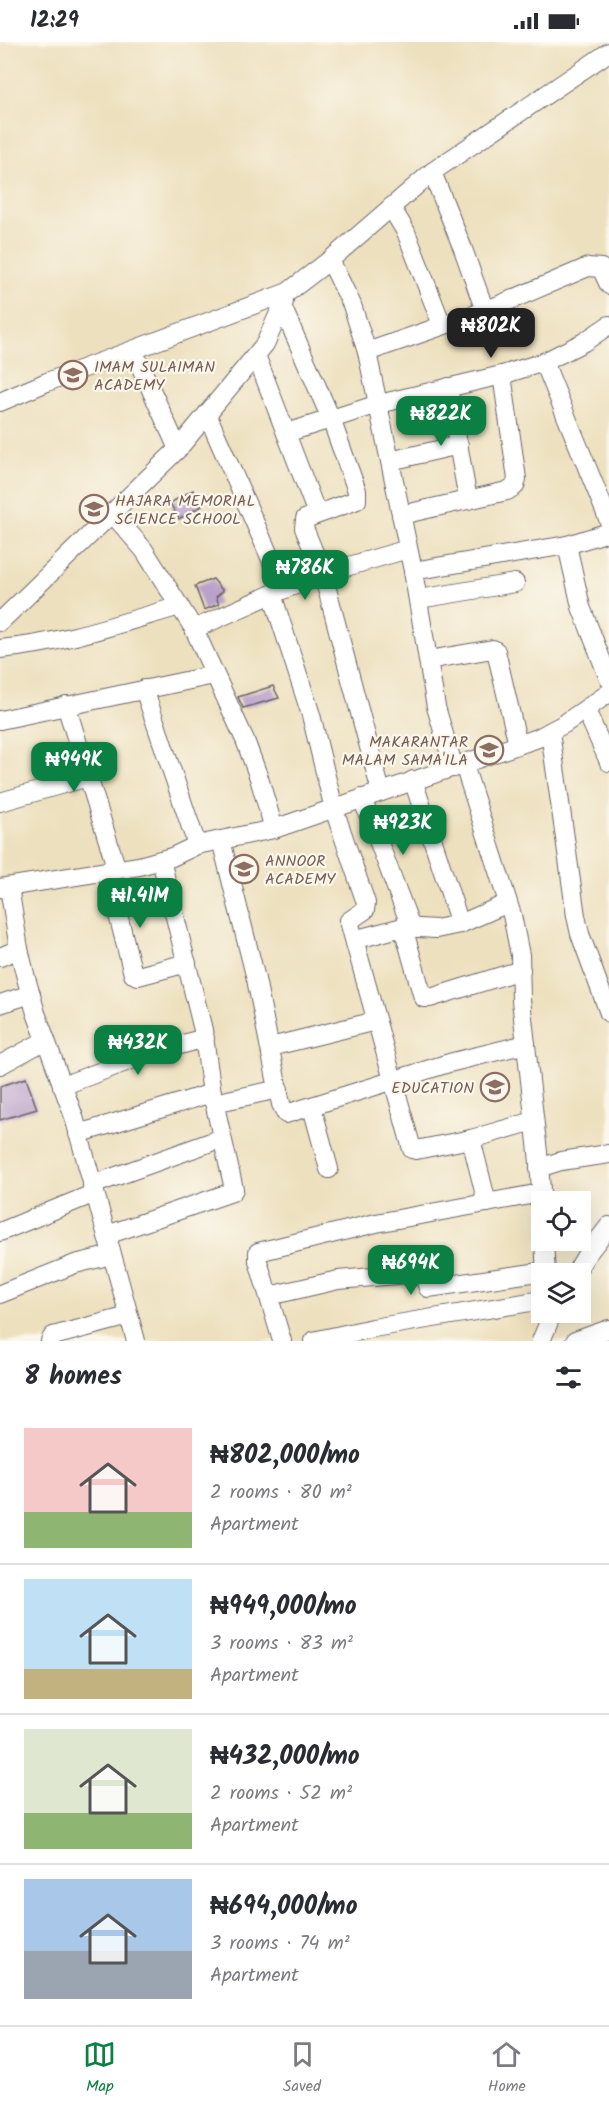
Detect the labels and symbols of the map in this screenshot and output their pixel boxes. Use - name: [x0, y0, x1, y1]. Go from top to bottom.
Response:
- pin: ₦802K: [449, 308, 533, 359]
- place label: IMAM SULAIMAN ACADEMY: [94, 355, 215, 398]
- school or university icon: IMAM SULAIMAN ACADEMY: [57, 359, 89, 391]
- pin: ₦822K: [399, 396, 483, 447]
- place label: HAJARA MEMORIAL SCIENCE SCHOOL: [115, 489, 255, 532]
- school or university icon: HAJARA MEMORIAL SCIENCE SCHOOL: [78, 493, 110, 525]
- pin: ₦786K: [263, 550, 347, 601]
- place label: MAKARANTAR MALAM SAMA'ILA: [342, 730, 468, 773]
- school or university icon: MAKARANTAR MALAM SAMA'ILA: [473, 734, 505, 766]
- pin: ₦949K: [32, 742, 116, 793]
- pin: ₦923K: [361, 805, 445, 856]
- place label: ANNOOR ACADEMY: [265, 849, 336, 892]
- school or university icon: ANNOOR ACADEMY: [228, 853, 260, 885]
- pin: ₦1.41M: [91, 878, 189, 929]
- pin: ₦432K: [96, 1025, 180, 1076]
- school or university icon: EDUCATION: [479, 1071, 511, 1103]
- place label: EDUCATION: [391, 1076, 474, 1101]
- pin: ₦694K: [369, 1245, 453, 1296]

